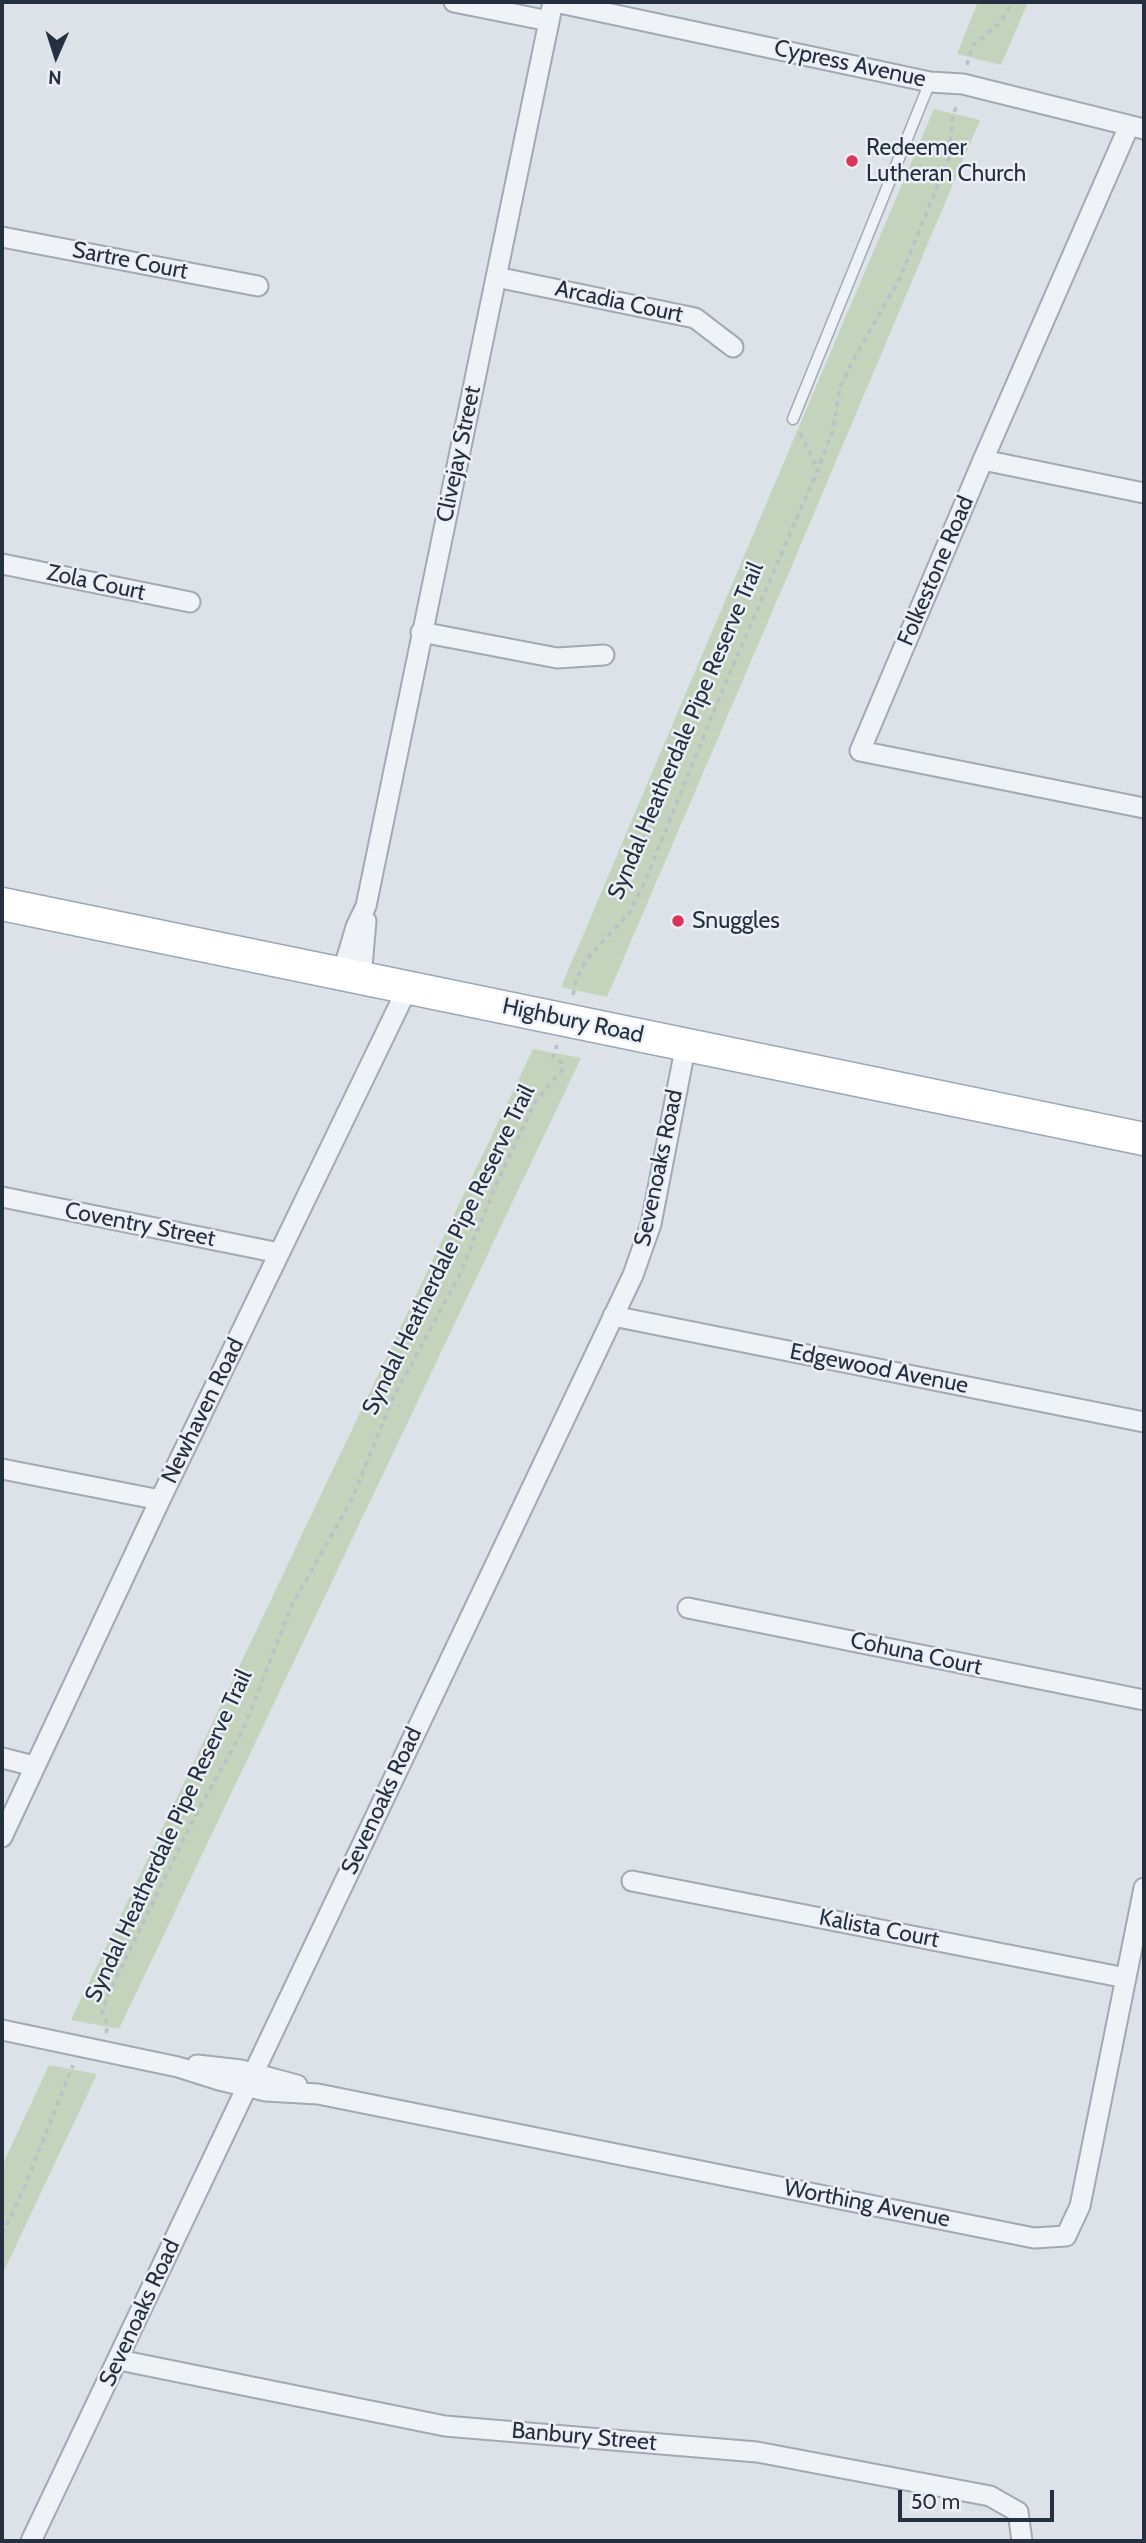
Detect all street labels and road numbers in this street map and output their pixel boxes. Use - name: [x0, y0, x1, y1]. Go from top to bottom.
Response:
- street label: Cypress Avenue: [772, 34, 928, 94]
- street label: Sartre Court: [70, 236, 190, 286]
- street label: Arcadia Court: [553, 275, 685, 329]
- street label: Clivejay Street: [431, 383, 487, 525]
- street label: Folkestone Road: [892, 492, 980, 650]
- street label: Syndal Heatherdale Pipe Reserve Trail: [602, 558, 770, 904]
- street label: Zola Court: [44, 559, 148, 607]
- street label: Highbury Road: [500, 993, 646, 1049]
- street label: Syndal Heatherdale Pipe Reserve Trail: [357, 1081, 541, 1419]
- street label: Sevenoaks Road: [629, 1087, 689, 1249]
- street label: Coventry Street: [62, 1197, 218, 1253]
- street label: Newhaven Road: [156, 1334, 250, 1488]
- street label: Edgewood Avenue: [787, 1338, 971, 1400]
- street label: Cohuna Court: [848, 1627, 984, 1681]
- street label: Syndal Heatherdale Pipe Reserve Trail: [80, 1665, 258, 2007]
- street label: Sevenoaks Road: [336, 1723, 428, 1879]
- street label: Kalista Court: [817, 1904, 941, 1954]
- street label: Worthing Avenue: [782, 2174, 952, 2234]
- street label: Sevenoaks Road: [94, 2235, 186, 2391]
- street label: Banbury Street: [510, 2417, 658, 2457]

